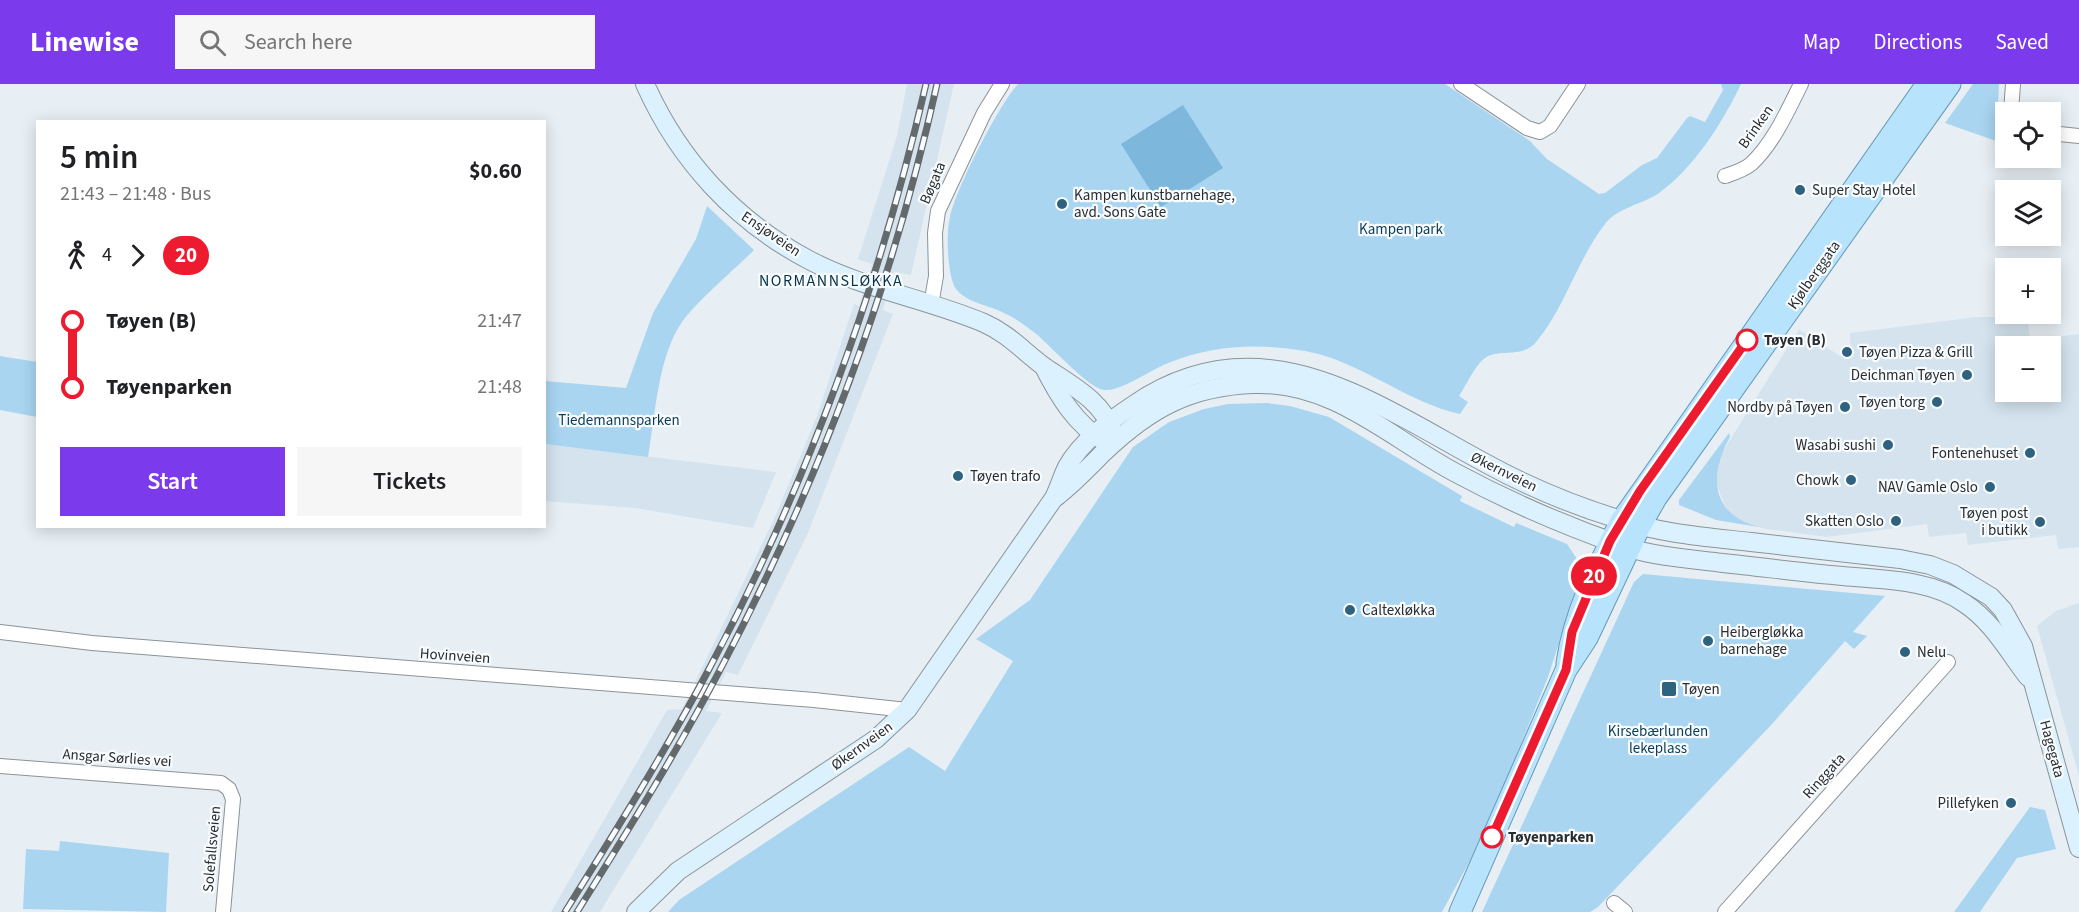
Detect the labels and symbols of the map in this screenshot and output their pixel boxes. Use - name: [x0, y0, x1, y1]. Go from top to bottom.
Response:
- street label: Brinken: [1733, 101, 1779, 153]
- street label: Bøgata: [915, 159, 951, 207]
- place label: Super Stay Hotel: [1812, 180, 1916, 201]
- marker: Super Stay Hotel: [1793, 183, 1807, 197]
- place label: Kampen kunstbarnehage, avd. Sons Gate: [1074, 185, 1235, 223]
- marker: Kampen kunstbarnehage, avd. Sons Gate: [1055, 197, 1069, 211]
- street label: Ensjøveien: [737, 206, 805, 262]
- park label: Kampen park: [1359, 219, 1444, 240]
- street label: Kjølberggata: [1783, 236, 1845, 314]
- district label: NORMANNSLØKKA: [759, 270, 903, 292]
- marker: Tøyen (B): [1736, 329, 1758, 351]
- place label: Tøyen (B): [1764, 330, 1826, 351]
- place label: Tøyen Pizza & Grill: [1859, 342, 1973, 363]
- marker: Tøyen Pizza & Grill: [1840, 345, 1854, 359]
- place label: Deichman Tøyen: [1851, 365, 1955, 386]
- marker: Deichman Tøyen: [1960, 368, 1974, 382]
- place label: Tøyen torg: [1859, 392, 1925, 413]
- marker: Tøyen torg: [1930, 395, 1944, 409]
- place label: Nordby på Tøyen: [1727, 397, 1833, 418]
- marker: Nordby på Tøyen: [1838, 400, 1852, 414]
- park label: Tiedemannsparken: [558, 410, 680, 431]
- place label: Wasabi sushi: [1795, 435, 1876, 456]
- marker: Wasabi sushi: [1881, 438, 1895, 452]
- place label: Fontenehuset: [1932, 443, 2018, 464]
- marker: Fontenehuset: [2023, 446, 2037, 460]
- street label: Økernveien: [1467, 447, 1541, 497]
- place label: Tøyen trafo: [970, 466, 1041, 487]
- marker: Tøyen trafo: [951, 469, 965, 483]
- place label: Chowk: [1796, 470, 1840, 491]
- marker: Chowk: [1844, 473, 1858, 487]
- place label: NAV Gamle Oslo: [1878, 477, 1978, 498]
- marker: NAV Gamle Oslo: [1983, 480, 1997, 494]
- place label: Tøyen post i butikk: [1960, 503, 2029, 541]
- place label: Skatten Oslo: [1805, 511, 1884, 532]
- marker: Skatten Oslo: [1889, 514, 1903, 528]
- marker: Tøyen post i butikk: [2033, 515, 2047, 529]
- line badge: 20: [1567, 556, 1621, 596]
- place label: Caltexløkka: [1362, 600, 1435, 621]
- marker: Caltexløkka: [1343, 603, 1357, 617]
- place label: Heibergløkka barnehage: [1720, 622, 1803, 660]
- marker: Heibergløkka barnehage: [1701, 634, 1715, 648]
- place label: Nelu: [1917, 642, 1946, 663]
- street label: Hovinveien: [419, 643, 491, 669]
- marker: Nelu: [1898, 645, 1912, 659]
- place label: Tøyen: [1682, 679, 1720, 700]
- marker: Tøyen: [1660, 680, 1678, 698]
- street label: Økernveien: [827, 716, 897, 776]
- street label: Hagegata: [2034, 718, 2070, 780]
- park label: Kirsebærlunden lekeplass: [1608, 721, 1708, 759]
- street label: Ansgar Sørlies vei: [62, 744, 172, 772]
- street label: Ringgata: [1798, 749, 1850, 803]
- place label: Pillefyken: [1938, 793, 1999, 814]
- marker: Pillefyken: [2004, 796, 2018, 810]
- street label: Solefallsveien: [198, 805, 226, 893]
- marker: Tøyenparken: [1481, 826, 1503, 848]
- place label: Tøyenparken: [1508, 827, 1594, 848]

